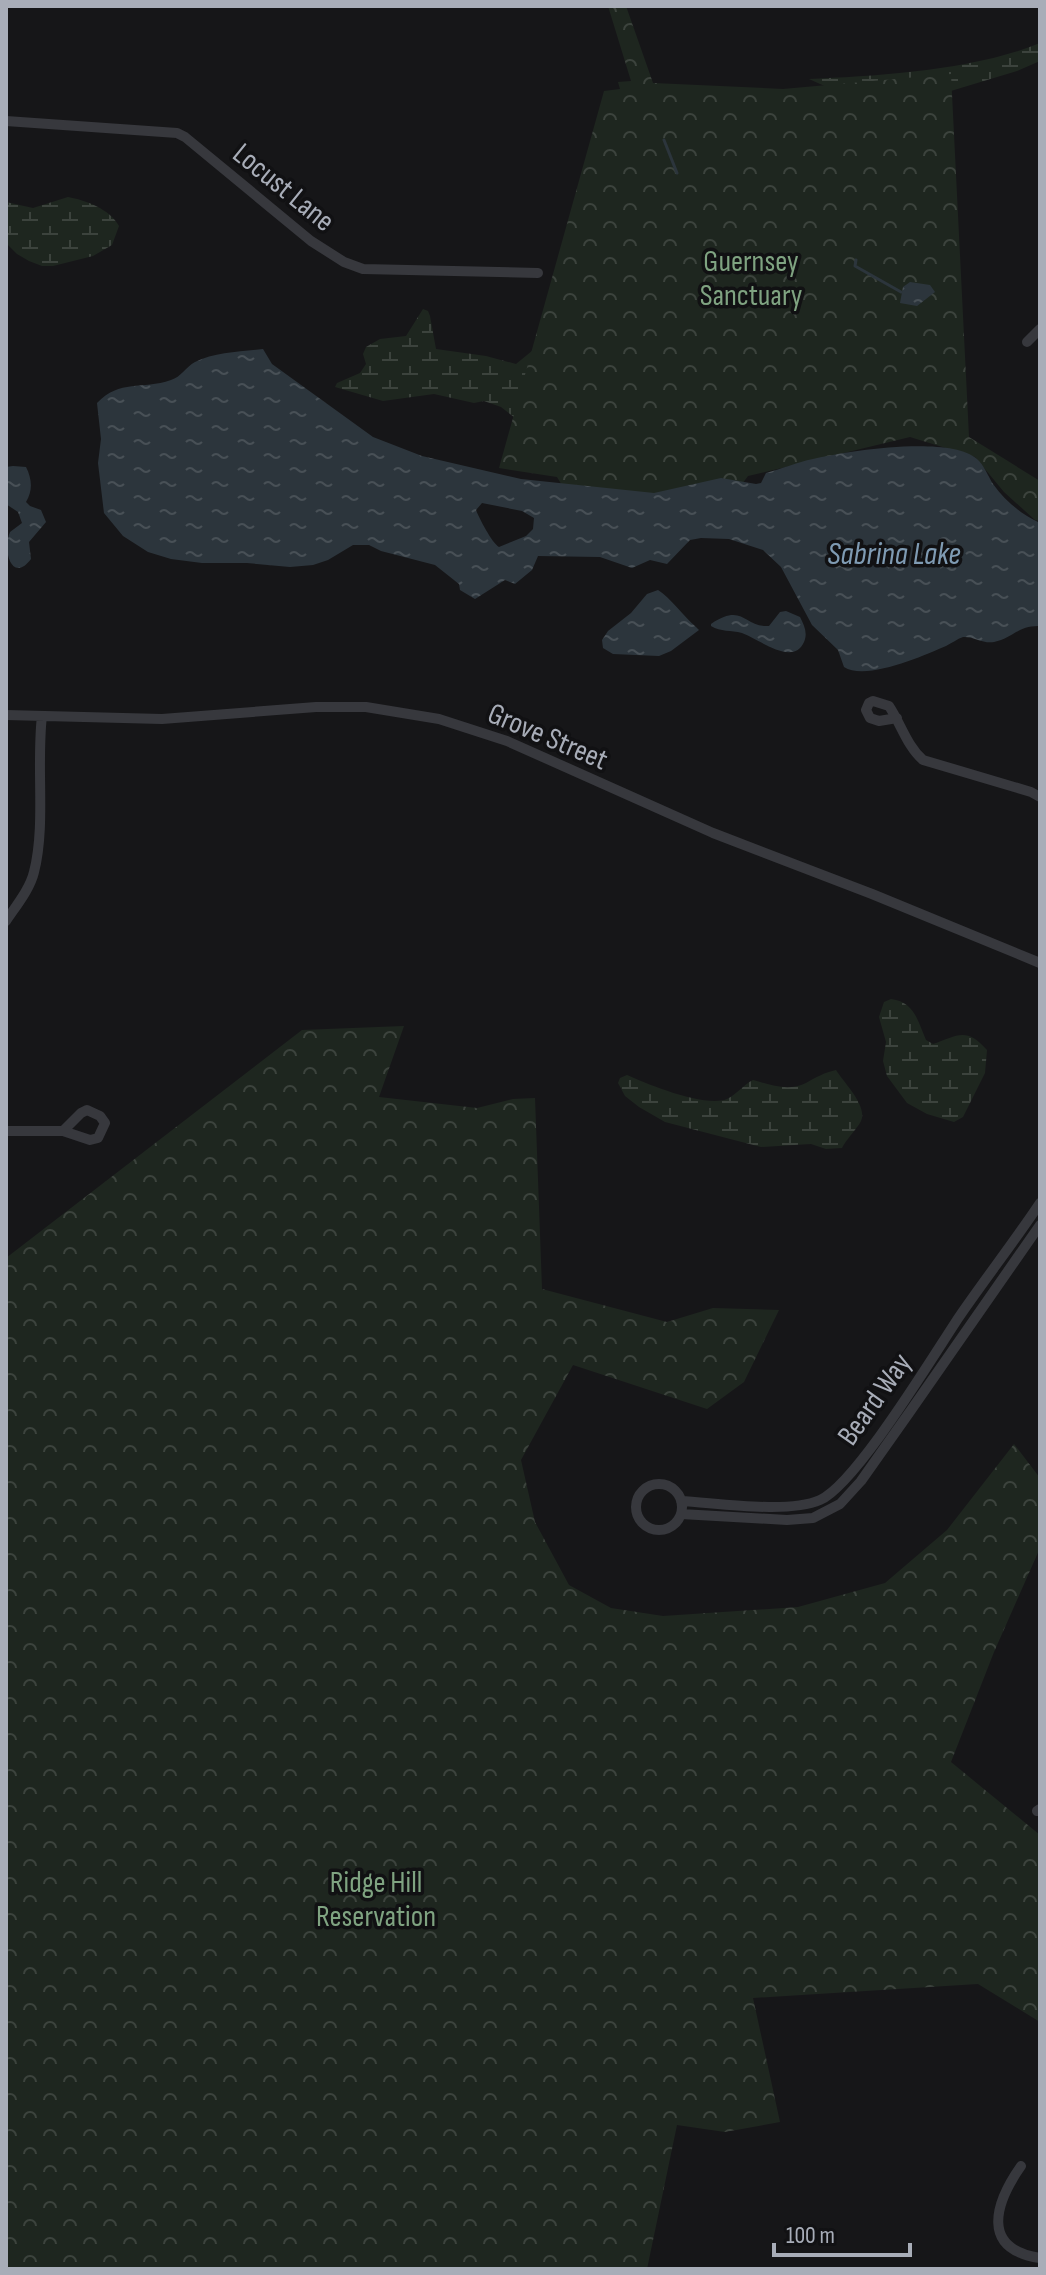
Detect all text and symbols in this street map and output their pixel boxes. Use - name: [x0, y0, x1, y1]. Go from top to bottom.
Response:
- street label: Locust Lane: [225, 136, 341, 240]
- park label: Guernsey Sanctuary: [700, 244, 803, 314]
- water label: Sabrina Lake: [827, 535, 961, 574]
- street label: Grove Street: [482, 696, 613, 778]
- street label: Beard Way: [830, 1346, 920, 1453]
- park label: Ridge Hill Reservation: [316, 1865, 436, 1935]
- scale bar: [774, 2207, 910, 2257]
- text: 100 m: [786, 2221, 835, 2250]

